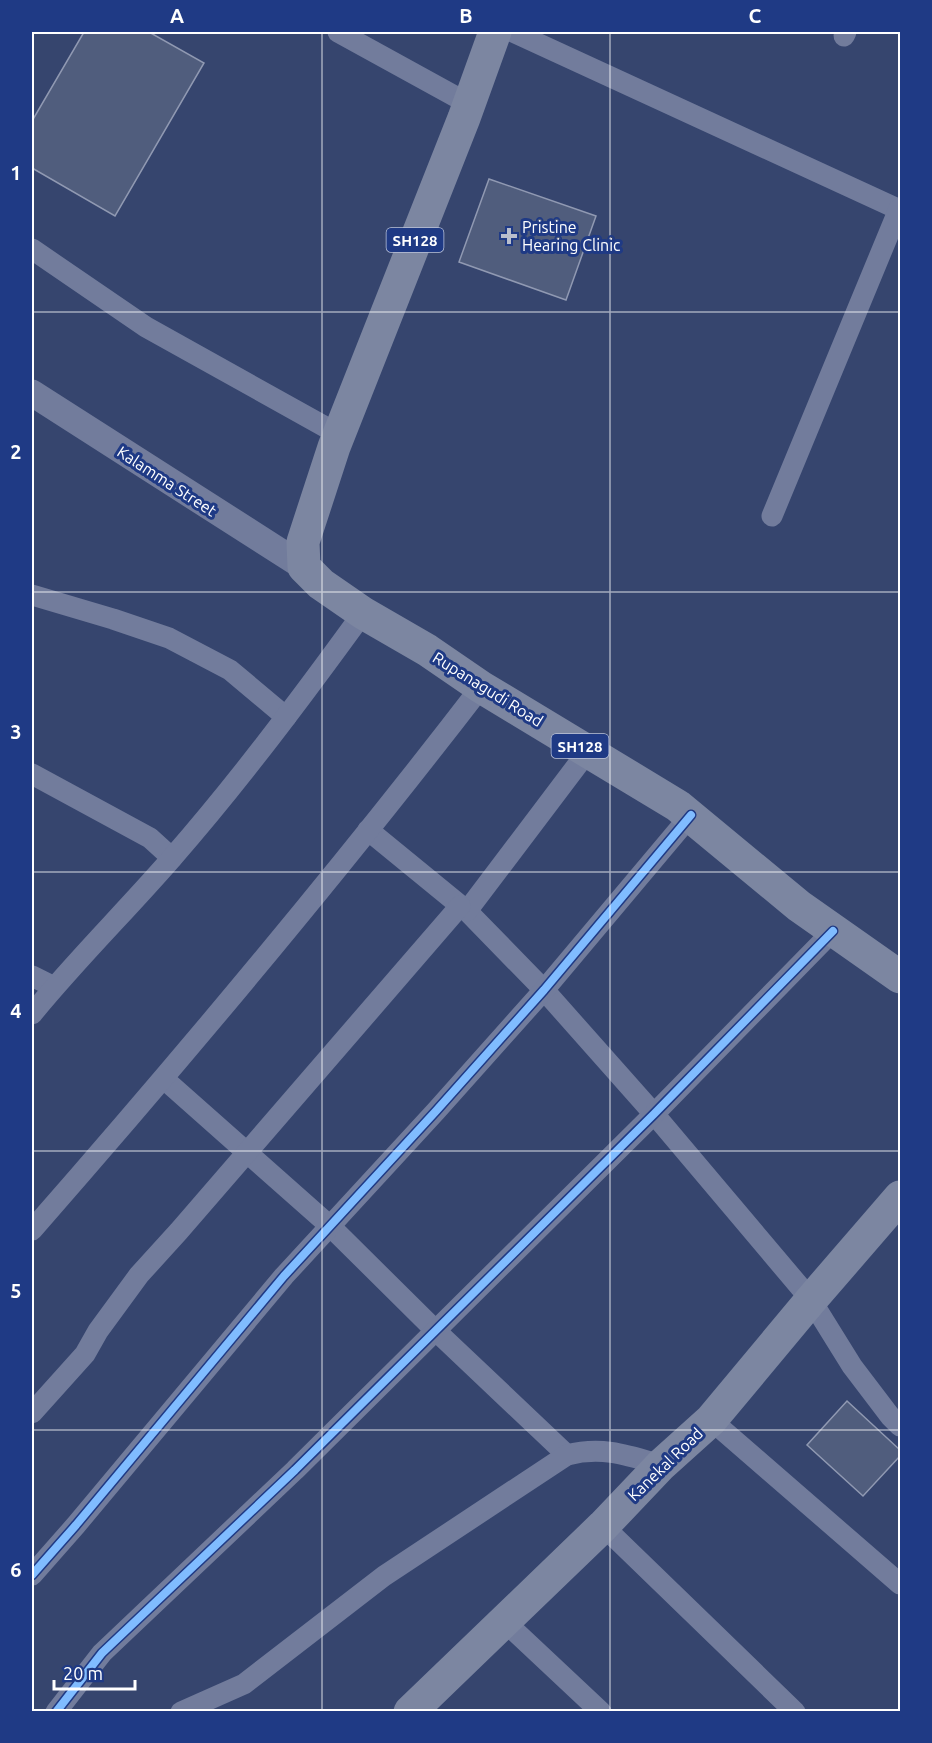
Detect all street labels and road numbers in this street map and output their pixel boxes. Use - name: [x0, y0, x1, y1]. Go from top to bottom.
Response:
- road number: SH128: [386, 228, 444, 252]
- street label: Kalamma Street: [114, 442, 221, 520]
- street label: Rupanagudi Road: [430, 648, 546, 730]
- road number: SH128: [552, 734, 608, 758]
- street label: Kanekal Road: [624, 1424, 706, 1504]

